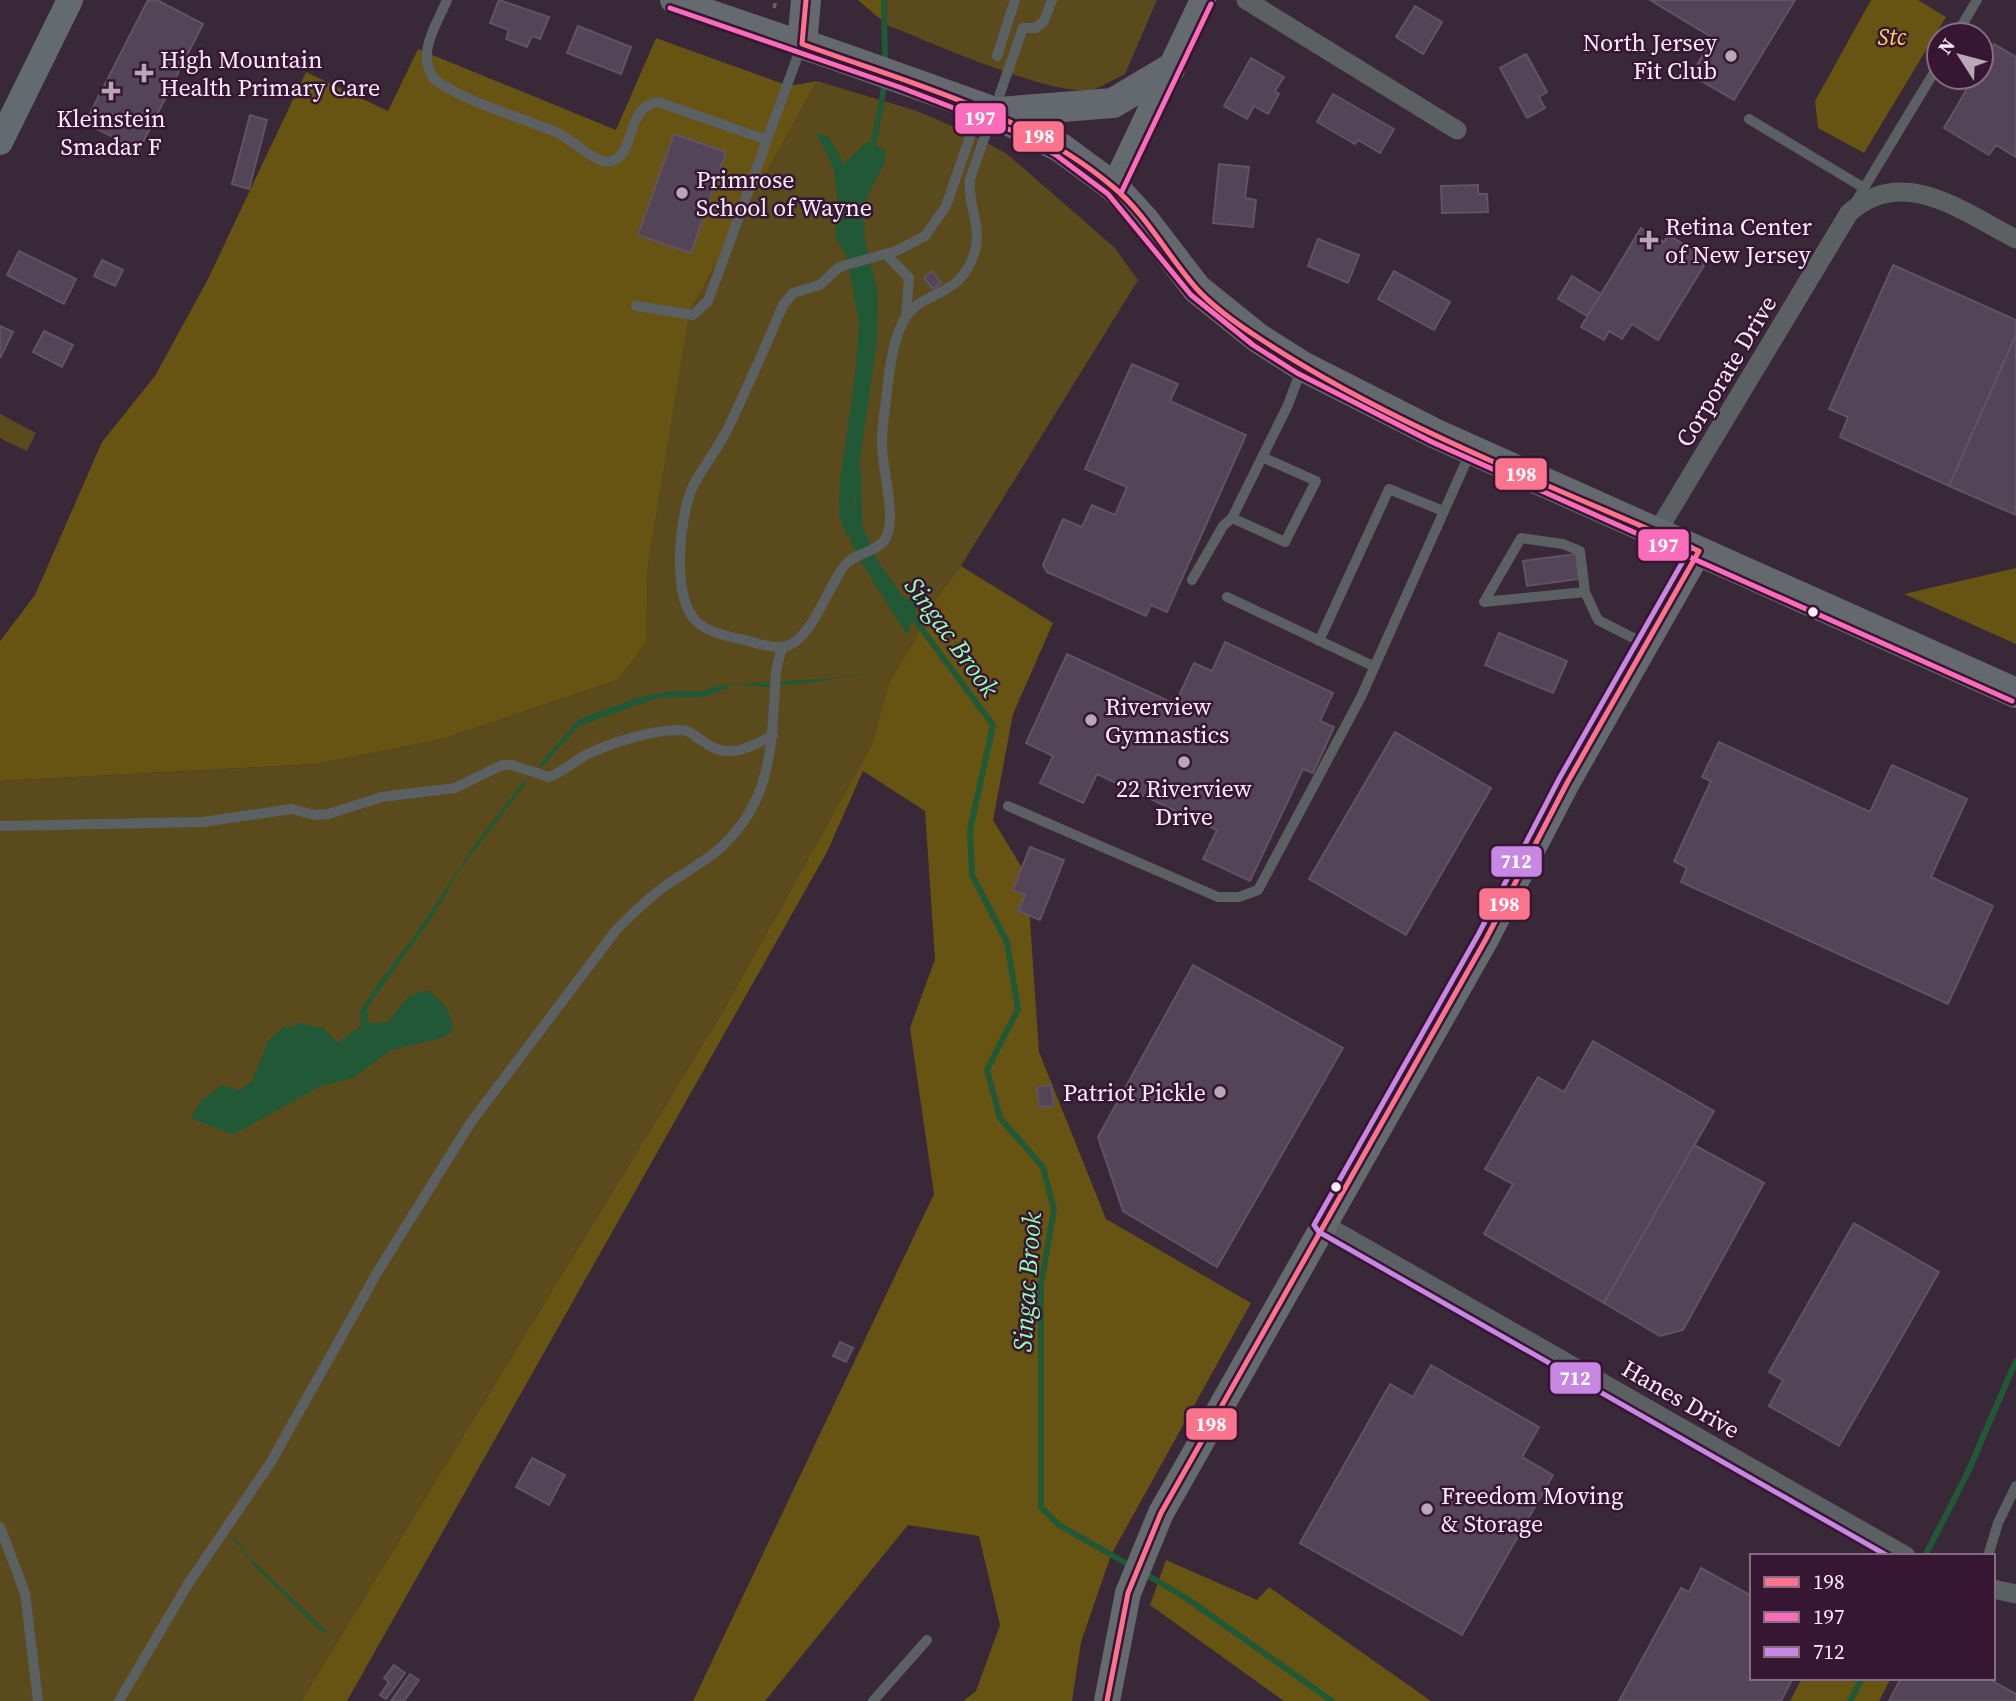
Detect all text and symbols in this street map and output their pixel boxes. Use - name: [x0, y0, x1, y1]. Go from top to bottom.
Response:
- park label: Stc: [1878, 20, 1907, 53]
- north arrow: [1925, 21, 1995, 91]
- place label: North Jersey Fit Club: [1583, 26, 1718, 87]
- text: N: [1932, 33, 1961, 59]
- place label: High Mountain Health Primary Care: [160, 43, 380, 104]
- marker: North Jersey Fit Club: [1723, 48, 1739, 64]
- marker: High Mountain Health Primary Care: [134, 63, 154, 83]
- marker: Kleinstein Smadar F: [101, 81, 121, 101]
- place label: Kleinstein Smadar F: [56, 102, 166, 163]
- line badge: 197: [954, 102, 1007, 135]
- text: 197: [965, 105, 995, 131]
- line badge: 198: [1012, 120, 1065, 153]
- text: 198: [1024, 123, 1054, 149]
- place label: Primrose School of Wayne: [696, 163, 872, 224]
- marker: Primrose School of Wayne: [674, 185, 690, 201]
- place label: Retina Center of New Jersey: [1665, 210, 1812, 271]
- marker: Retina Center of New Jersey: [1639, 230, 1659, 250]
- street label: Corporate Drive: [1668, 289, 1784, 453]
- line badge: 198: [1494, 457, 1548, 491]
- text: 198: [1506, 461, 1536, 487]
- line badge: 197: [1637, 528, 1690, 562]
- text: 197: [1648, 532, 1678, 558]
- water label: Singac Brook: [896, 570, 1008, 705]
- unlabelled marker: [1806, 605, 1820, 619]
- place label: Riverview Gymnastics: [1105, 690, 1230, 751]
- marker: Riverview Gymnastics: [1083, 712, 1099, 728]
- marker: 22 Riverview Drive: [1176, 754, 1192, 770]
- place label: 22 Riverview Drive: [1116, 772, 1253, 833]
- line badge: 712: [1490, 845, 1543, 878]
- text: 712: [1501, 848, 1531, 874]
- line badge: 198: [1478, 887, 1531, 921]
- text: 198: [1489, 891, 1519, 917]
- place label: Patriot Pickle: [1063, 1076, 1206, 1109]
- marker: Patriot Pickle: [1212, 1084, 1228, 1100]
- unlabelled marker: [1329, 1180, 1343, 1194]
- water label: Singac Brook: [1004, 1210, 1050, 1353]
- street label: Hanes Drive: [1616, 1352, 1746, 1446]
- line badge: 712: [1549, 1361, 1602, 1395]
- text: 712: [1560, 1365, 1590, 1391]
- line badge: 198: [1185, 1407, 1238, 1441]
- text: 198: [1196, 1411, 1226, 1437]
- place label: Freedom Moving & Storage: [1441, 1479, 1623, 1540]
- marker: Freedom Moving & Storage: [1419, 1501, 1435, 1517]
- legend: [1750, 1554, 1995, 1680]
- text: 198: [1813, 1567, 1845, 1596]
- text: 197: [1813, 1602, 1845, 1631]
- text: 712: [1813, 1637, 1845, 1666]

